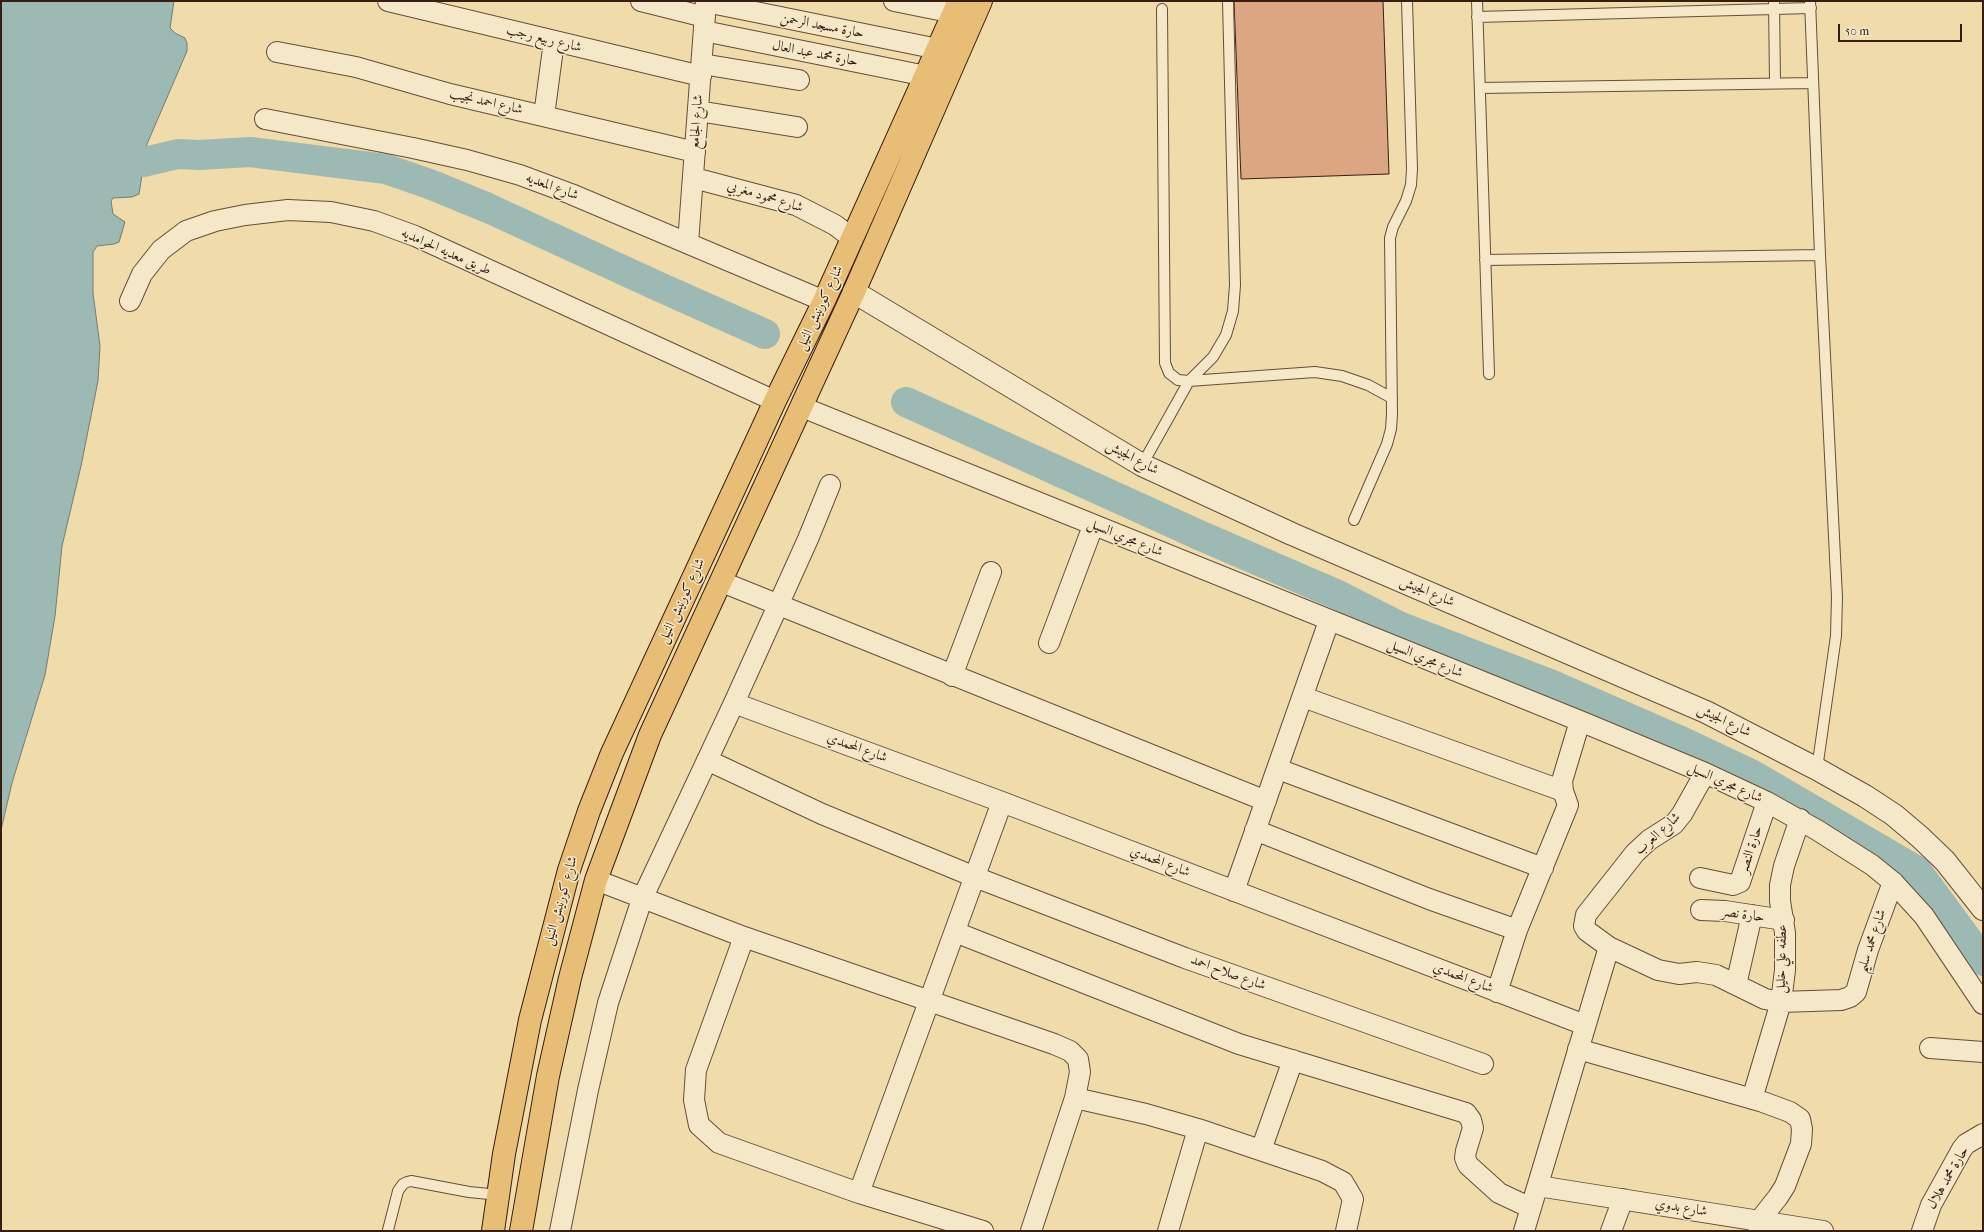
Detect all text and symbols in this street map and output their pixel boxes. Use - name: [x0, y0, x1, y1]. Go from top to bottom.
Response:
- street label: حارة مسجد الرحمن: [779, 10, 865, 42]
- scale bar: [1840, 16, 1964, 42]
- street label: شارع ربيع رجب: [505, 22, 583, 56]
- text: 50 m: [1845, 24, 1869, 38]
- street label: حارة محمد عبد العال: [771, 37, 859, 71]
- street label: شارع احمد نجيب: [448, 85, 524, 119]
- street label: شارع الجامع: [687, 94, 707, 150]
- street label: شارع المعديه: [523, 170, 581, 204]
- street label: شارع محمود مغربي: [725, 177, 805, 217]
- street label: طريق معديه الحوامديه: [399, 225, 493, 279]
- street label: شارع كورنيش النيل: [793, 263, 847, 353]
- street label: شارع الجيش: [1103, 437, 1161, 479]
- street label: شارع مجري السيل: [1085, 515, 1165, 561]
- street label: شارع كورنيش النيل: [655, 556, 709, 646]
- street label: شارع الجيش: [1397, 573, 1457, 611]
- street label: شارع مجري السيل: [1385, 636, 1465, 682]
- street label: شارع الجيش: [1694, 701, 1754, 741]
- street label: شارع المحمدي: [825, 729, 889, 767]
- street label: شارع مجري السيل: [1685, 759, 1765, 807]
- street label: شارع العرب: [1632, 809, 1684, 859]
- street label: حارة النصر: [1735, 824, 1767, 876]
- street label: شارع المحمدي: [1128, 843, 1192, 881]
- street label: شارع كورنيش النيل: [540, 854, 582, 948]
- street label: حارة نصر: [1721, 904, 1765, 926]
- street label: شارع محمد سليم: [1854, 907, 1890, 975]
- street label: عطفه علي خليل: [1773, 924, 1791, 994]
- street label: شارع صلاح احمد: [1188, 952, 1268, 994]
- street label: شارع المحمدي: [1431, 959, 1495, 997]
- street label: حارة محمد هلال: [1923, 1144, 1973, 1212]
- street label: شارع بدوي: [1654, 1196, 1708, 1220]

